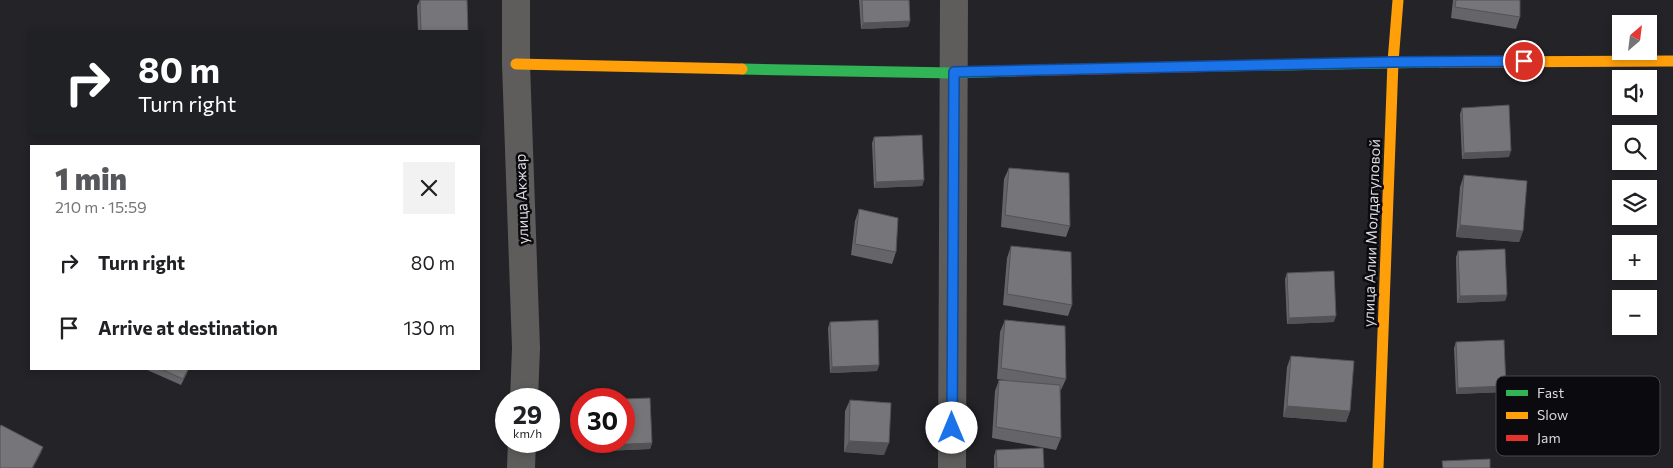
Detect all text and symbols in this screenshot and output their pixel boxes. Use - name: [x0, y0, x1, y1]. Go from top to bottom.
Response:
- north arrow: [1612, 15, 1658, 60]
- map controls: [1612, 15, 1657, 335]
- pin: [1503, 40, 1545, 82]
- text: 80 m: [138, 47, 220, 90]
- icon: arrive: [1510, 47, 1538, 75]
- icon: right: [55, 50, 120, 115]
- button: sound: [1612, 70, 1657, 115]
- text: Turn right: [138, 90, 236, 117]
- button: search: [1612, 125, 1657, 170]
- street label: улица Алии Молдагуловой: [1359, 139, 1383, 327]
- street label: улица Акжар: [510, 153, 532, 245]
- text: 1 min: [55, 159, 127, 196]
- button: close: [403, 162, 455, 214]
- button: layers: [1612, 180, 1657, 225]
- text: 210 m · 15:59: [55, 197, 147, 216]
- button: +: [1612, 235, 1657, 280]
- icon: right: [55, 249, 83, 277]
- text: Turn right: [98, 251, 185, 274]
- text: 80 m: [411, 251, 455, 274]
- button: −: [1612, 290, 1657, 335]
- icon: arrive: [55, 314, 83, 342]
- text: Arrive at destination: [98, 316, 278, 339]
- text: 130 m: [403, 316, 455, 339]
- legend: [1496, 376, 1660, 456]
- text: Fast: [1537, 384, 1564, 401]
- speed limit sign: 30: [570, 388, 635, 453]
- text: 29: [513, 399, 542, 429]
- position arrow: [925, 401, 977, 453]
- text: Slow: [1537, 406, 1568, 423]
- text: km/h: [513, 426, 542, 440]
- text: Jam: [1537, 429, 1561, 446]

